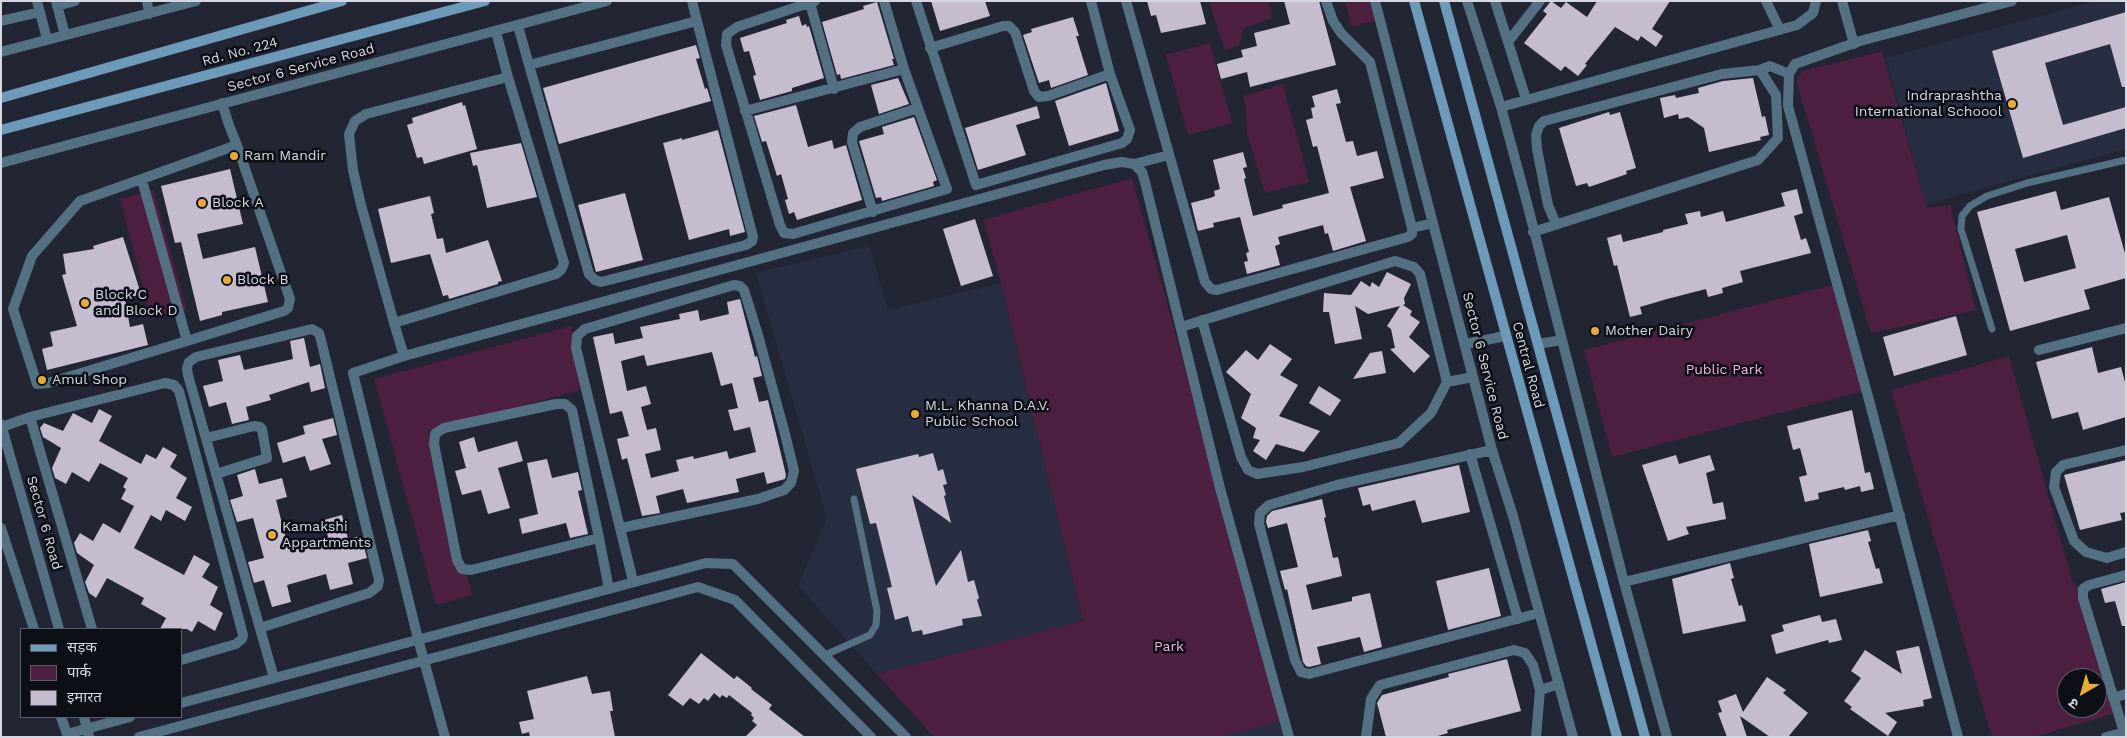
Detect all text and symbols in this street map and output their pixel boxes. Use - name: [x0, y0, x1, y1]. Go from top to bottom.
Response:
- street label: Rd. No. 224: [200, 34, 280, 70]
- street label: Sector 6 Service Road: [226, 40, 376, 96]
- place label: Indraprashtha International Schoool: [1855, 88, 2002, 120]
- marker: Indraprashtha International Schoool: [2006, 98, 2018, 110]
- place label: Ram Mandir: [244, 148, 326, 164]
- marker: Ram Mandir: [228, 150, 240, 162]
- place label: Block A: [212, 195, 264, 211]
- marker: Block A: [196, 197, 208, 209]
- place label: Block B: [237, 272, 289, 288]
- marker: Block B: [221, 274, 233, 286]
- place label: Block C and Block D: [95, 287, 178, 320]
- street label: Sector 6 Service Road: [1459, 290, 1511, 442]
- marker: Block C and Block D: [79, 297, 91, 309]
- street label: Central Road: [1508, 320, 1548, 410]
- place label: Mother Dairy: [1605, 323, 1693, 339]
- marker: Mother Dairy: [1589, 325, 1601, 337]
- park label: Public Park: [1686, 362, 1762, 378]
- place label: Amul Shop: [52, 372, 127, 388]
- marker: Amul Shop: [36, 374, 48, 386]
- place label: M.L. Khanna D.A.V. Public School: [925, 398, 1049, 431]
- marker: M.L. Khanna D.A.V. Public School: [909, 408, 921, 420]
- street label: Sector 6 Road: [23, 474, 65, 572]
- place label: Kamakshi Appartments: [282, 519, 371, 552]
- marker: Kamakshi Appartments: [266, 529, 278, 541]
- legend: [20, 628, 182, 718]
- text: सड़क: [67, 638, 97, 656]
- park label: Park: [1154, 639, 1184, 655]
- text: पार्क: [67, 663, 91, 681]
- north arrow: [2057, 668, 2107, 718]
- text: इमारत: [67, 688, 102, 706]
- text: उ: [2065, 695, 2082, 713]

